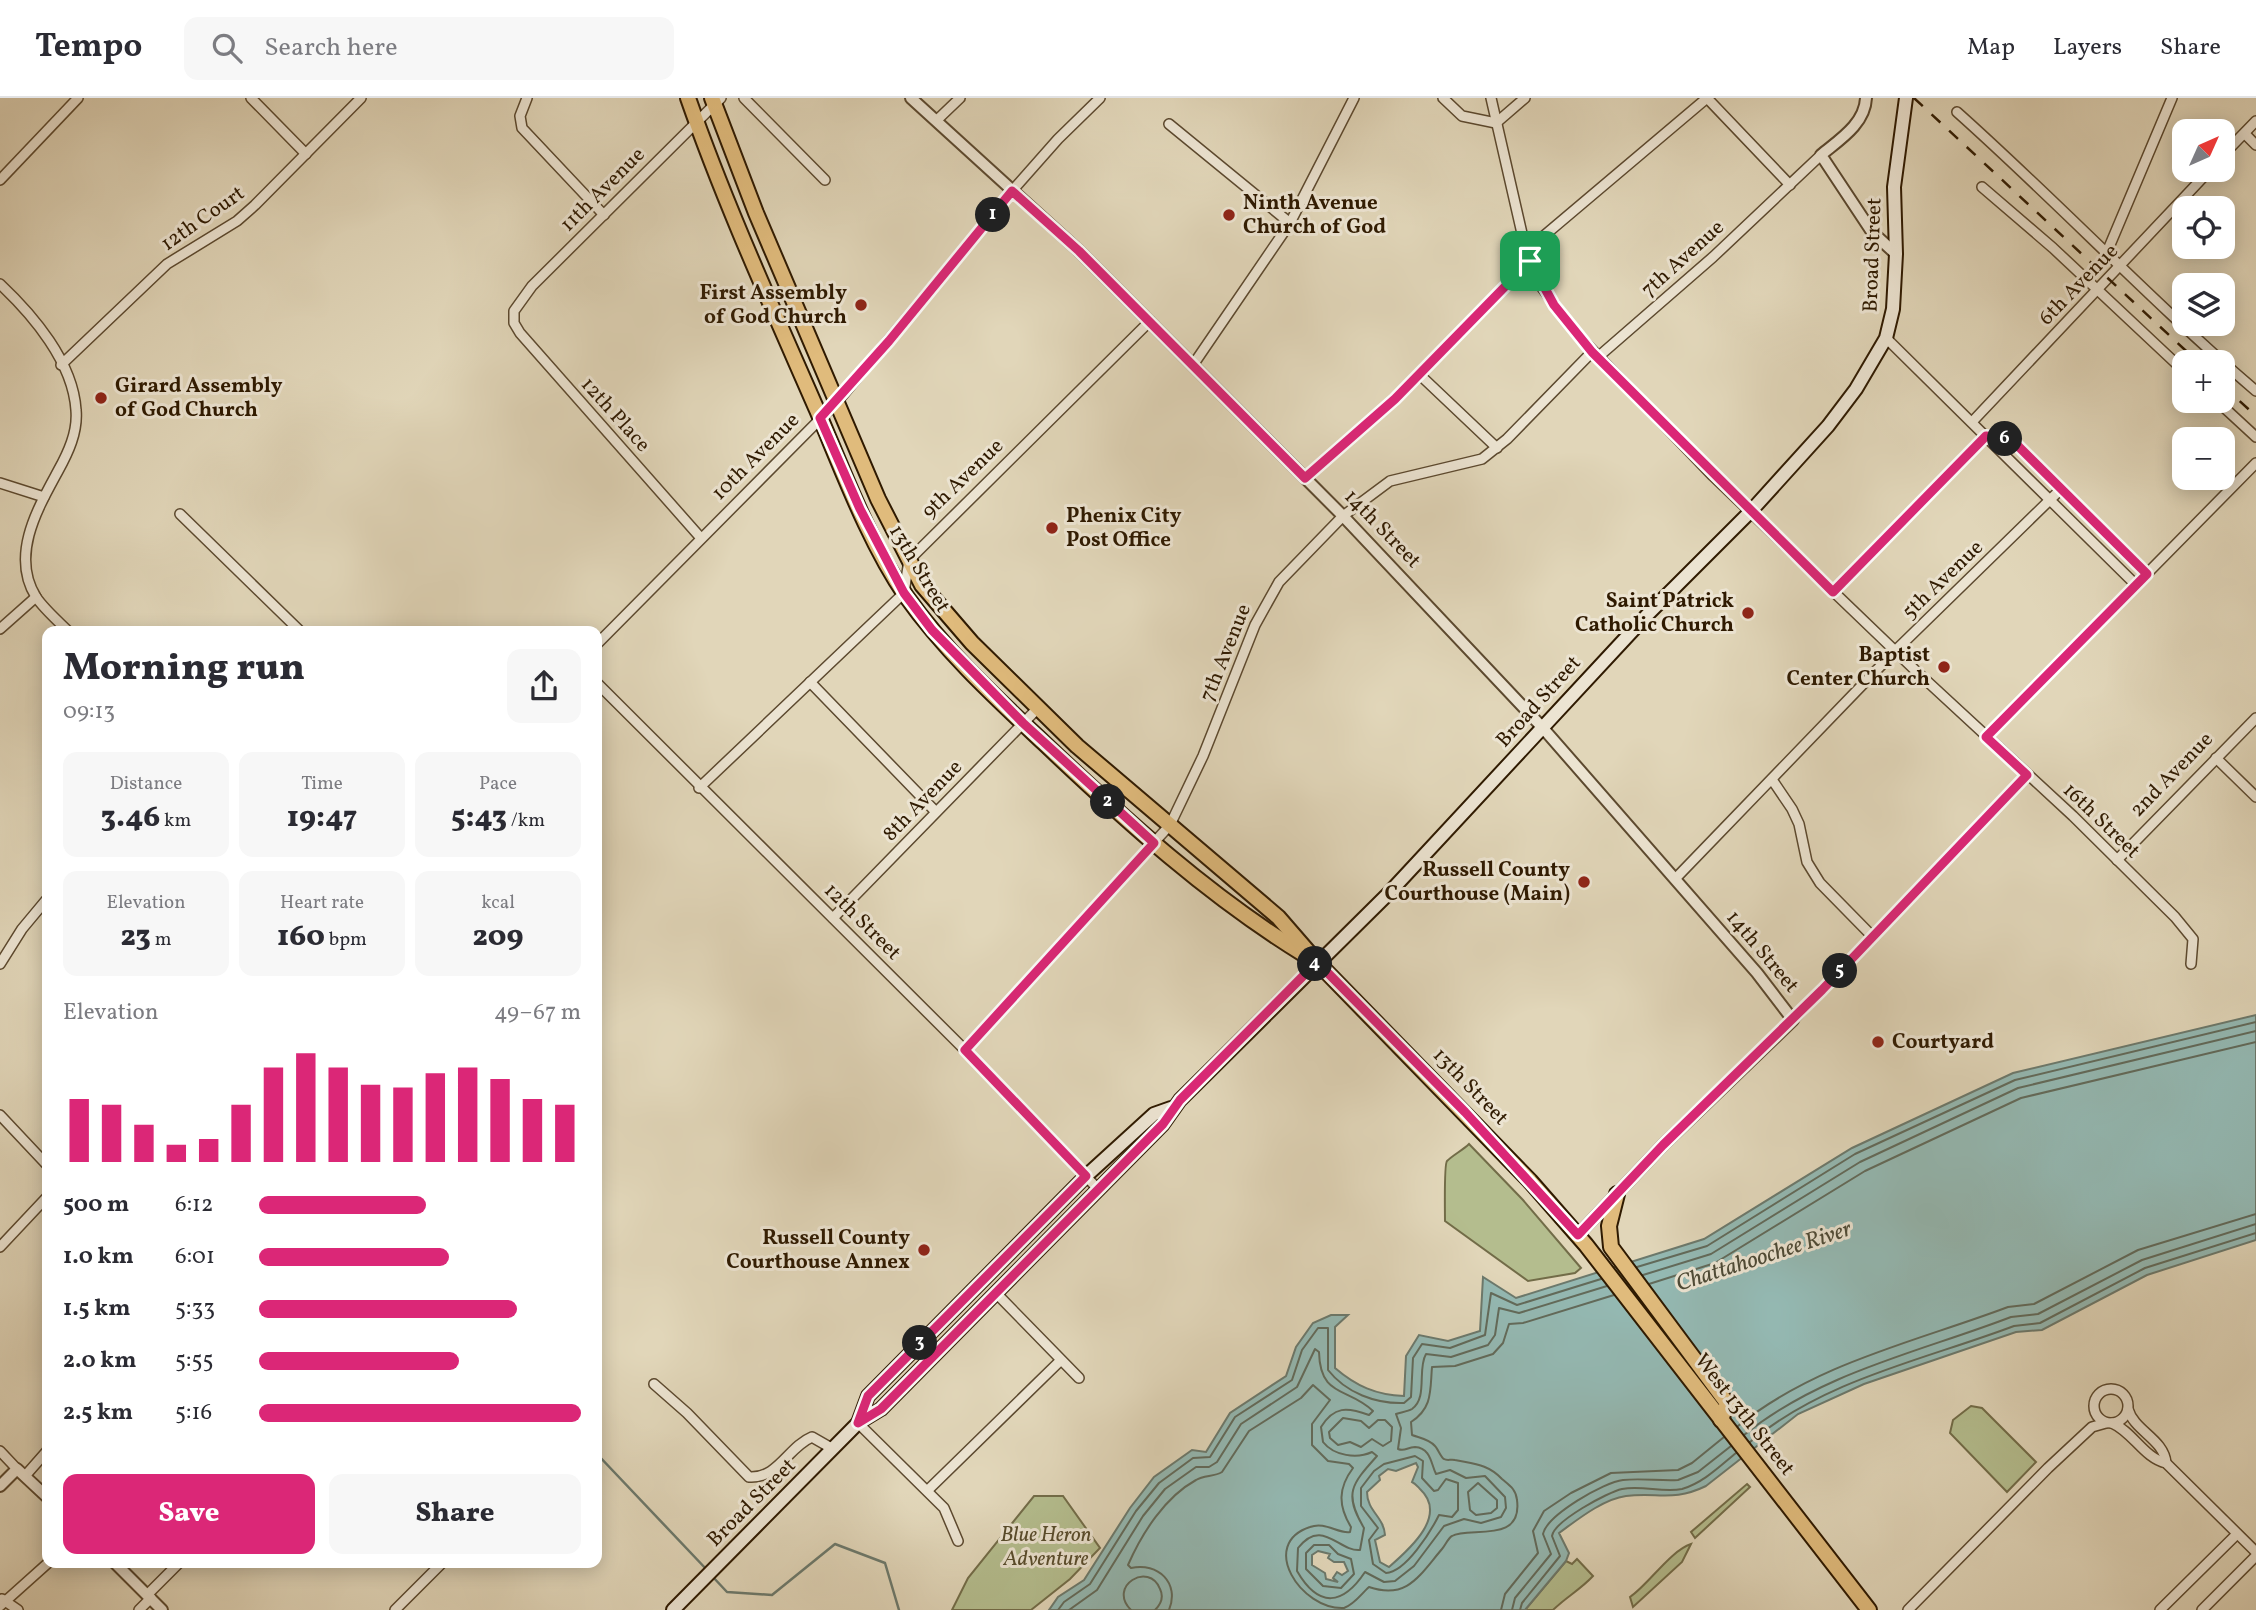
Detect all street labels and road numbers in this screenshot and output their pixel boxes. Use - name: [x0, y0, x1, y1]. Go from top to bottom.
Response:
- street label: 11th Avenue: [554, 141, 652, 239]
- street label: 12th Court: [155, 179, 251, 259]
- street label: Broad Street: [1857, 197, 1889, 313]
- street label: 7th Avenue: [1635, 214, 1731, 304]
- street label: 6th Avenue: [2033, 238, 2125, 332]
- street label: 12th Place: [574, 371, 657, 459]
- street label: 10th Avenue: [706, 407, 806, 507]
- street label: 9th Avenue: [916, 433, 1010, 525]
- street label: 14th Street: [1337, 483, 1427, 575]
- street label: 13th Street: [881, 520, 957, 618]
- street label: 5th Avenue: [1896, 534, 1990, 626]
- street label: 7th Avenue: [1193, 600, 1259, 706]
- street label: Broad Street: [1490, 650, 1588, 754]
- street label: 2nd Avenue: [2124, 726, 2220, 824]
- street label: 8th Avenue: [877, 754, 969, 848]
- street label: 16th Street: [2056, 777, 2146, 865]
- street label: 12th Street: [817, 877, 907, 967]
- street label: 14th Street: [1719, 904, 1805, 1000]
- street label: 13th Street: [1426, 1042, 1514, 1132]
- street label: West 13th Street: [1687, 1348, 1801, 1482]
- street label: Broad Street: [701, 1452, 803, 1554]

